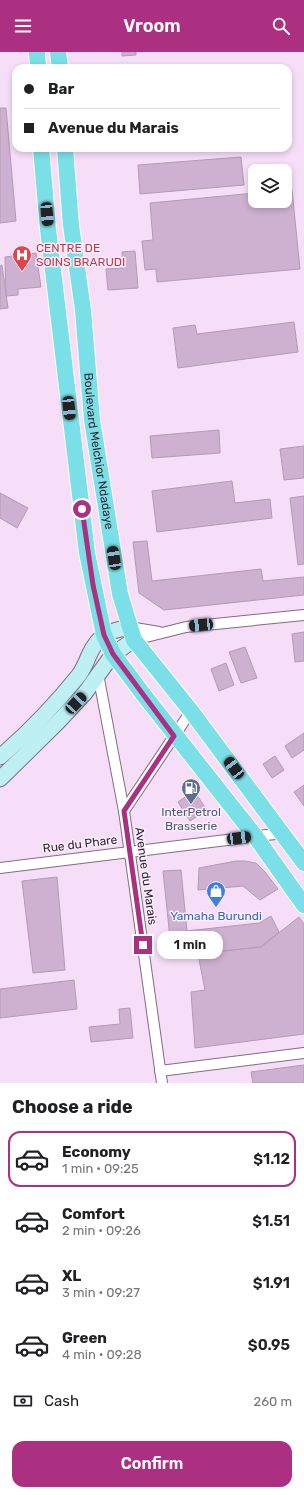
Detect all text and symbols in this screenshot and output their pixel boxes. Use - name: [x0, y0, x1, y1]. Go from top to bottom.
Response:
- icon: menu: [12, 15, 34, 37]
- text: Vroom: [123, 15, 181, 37]
- icon: search: [270, 15, 292, 37]
- text: Bar: [48, 80, 74, 98]
- text: Avenue du Marais: [48, 119, 179, 137]
- map controls: [248, 164, 292, 208]
- button: layers: [248, 164, 292, 208]
- car: [40, 202, 54, 226]
- place label: CENTRE DE SOINS BRARUDI: [36, 241, 125, 269]
- hospital icon: CENTRE DE SOINS BRARUDI: [11, 244, 33, 272]
- street label: Boulevard Melchior Ndadaye: [81, 372, 117, 531]
- car: [62, 395, 76, 421]
- route start: [73, 500, 91, 518]
- car: [106, 545, 122, 571]
- car: [188, 618, 214, 632]
- car: [63, 690, 89, 716]
- car: [222, 755, 246, 781]
- fuel station icon: InterPetrol Brasserie: [180, 777, 202, 805]
- place label: InterPetrol Brasserie: [161, 805, 221, 833]
- street label: Avenue du Marais: [132, 826, 160, 926]
- car: [226, 831, 252, 845]
- street label: Rue du Phare: [42, 832, 118, 856]
- shop icon: Yamaha Burundi: [205, 880, 227, 908]
- place label: Yamaha Burundi: [170, 909, 262, 923]
- callout: 1 min: [157, 931, 223, 959]
- route end: [134, 936, 152, 954]
- text: 1 min: [174, 937, 206, 952]
- text: Choose a ride: [12, 1096, 133, 1118]
- icon: car: [14, 1141, 50, 1177]
- text: Economy: [62, 1143, 131, 1161]
- text: $1.12: [253, 1150, 290, 1168]
- text: 1 min · 09:25: [62, 1161, 139, 1176]
- icon: car: [14, 1203, 50, 1239]
- text: Comfort: [62, 1205, 125, 1223]
- text: $1.51: [252, 1212, 290, 1230]
- text: 2 min · 09:26: [62, 1223, 141, 1238]
- icon: car: [14, 1265, 50, 1301]
- text: XL: [62, 1267, 81, 1285]
- text: $1.91: [253, 1274, 290, 1292]
- text: 3 min · 09:27: [62, 1285, 140, 1300]
- icon: car: [14, 1327, 50, 1363]
- text: Green: [62, 1329, 107, 1347]
- text: $0.95: [248, 1336, 290, 1354]
- text: 4 min · 09:28: [62, 1347, 142, 1362]
- icon: cash: [12, 1390, 34, 1412]
- text: Cash: [44, 1392, 79, 1410]
- text: 260 m: [254, 1394, 292, 1409]
- button: Confirm: [12, 1441, 292, 1487]

